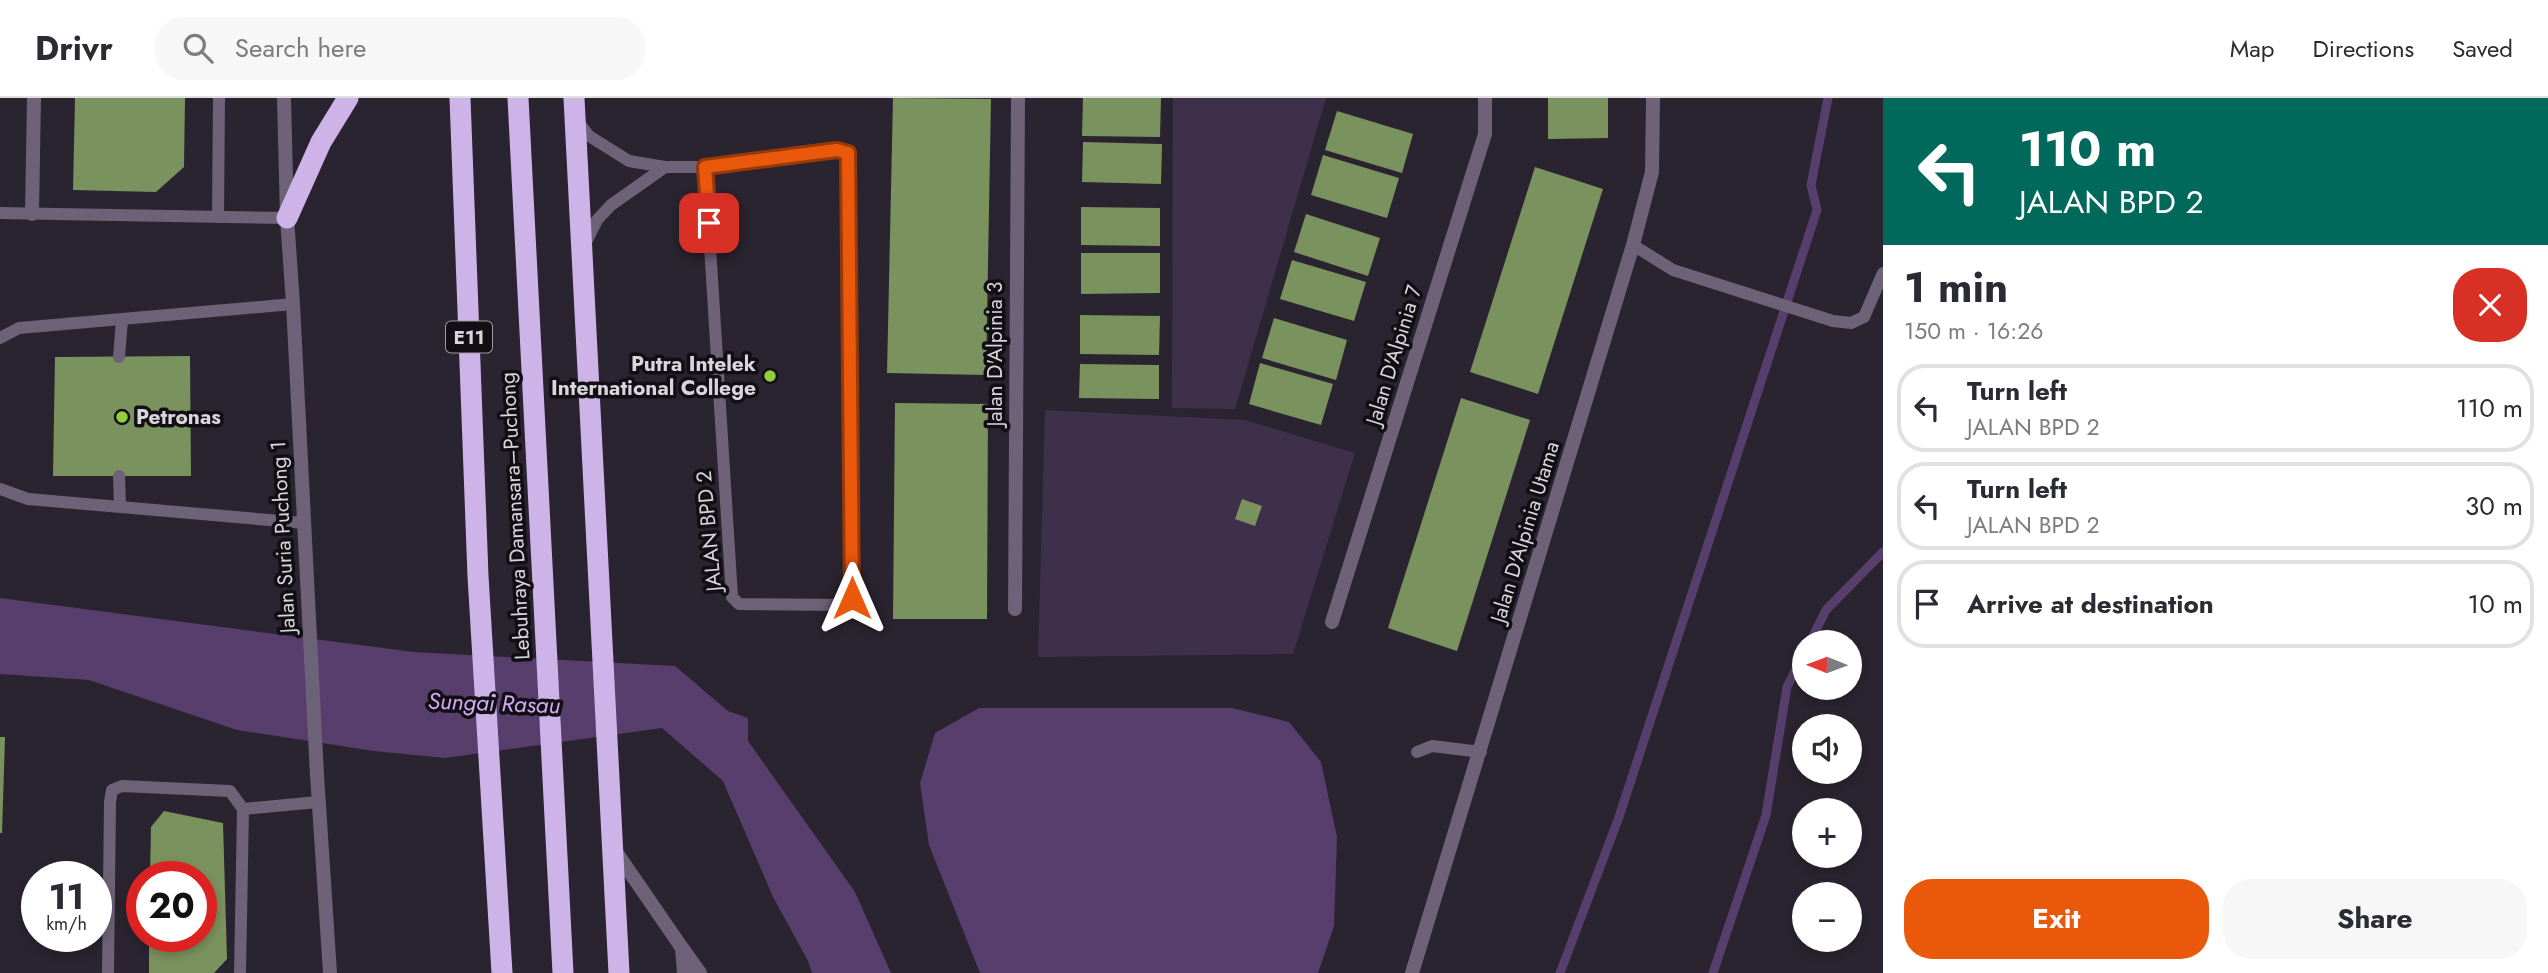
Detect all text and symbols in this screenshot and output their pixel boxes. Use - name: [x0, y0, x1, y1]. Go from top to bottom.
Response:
- search box: [155, 17, 645, 80]
- text: Drivr: [35, 25, 113, 72]
- icon: search: [179, 29, 217, 67]
- text: Search here: [235, 29, 366, 67]
- text: Map: [2230, 31, 2275, 66]
- text: Directions: [2313, 31, 2414, 66]
- text: Saved: [2452, 31, 2513, 66]
- text: 110 m: [2019, 114, 2156, 184]
- icon: left: [1904, 126, 1995, 217]
- text: JALAN BPD 2: [2019, 179, 2204, 225]
- pin: [679, 193, 739, 253]
- icon: arrive: [690, 204, 728, 242]
- text: 1 min: [1904, 257, 2008, 318]
- button: close: [2453, 268, 2527, 342]
- street label: Jalan D'Alpinia 7: [1358, 281, 1429, 431]
- street label: Jalan D'Alpinia 3: [980, 282, 1010, 429]
- text: 150 m · 16:26: [1904, 314, 2044, 348]
- road number: E11: [446, 322, 492, 353]
- place label: Putra Intelek International College: [551, 349, 756, 403]
- marker: Putra Intelek International College: [762, 368, 778, 384]
- street label: Lebuhraya Damansara–Puchong: [492, 371, 538, 661]
- text: Turn left: [1967, 372, 2067, 410]
- icon: left: [1908, 389, 1946, 427]
- text: 110 m: [2456, 389, 2523, 427]
- place label: Petronas: [136, 402, 221, 432]
- marker: Petronas: [114, 409, 130, 425]
- text: JALAN BPD 2: [1967, 410, 2100, 444]
- street label: Jalan D'Alpinia Utama: [1482, 438, 1567, 629]
- street label: Jalan Suria Puchong 1: [263, 440, 303, 637]
- street label: JALAN BPD 2: [689, 469, 729, 596]
- text: Turn left: [1967, 470, 2067, 508]
- icon: left: [1908, 487, 1946, 525]
- text: 30 m: [2465, 487, 2523, 525]
- text: JALAN BPD 2: [1967, 508, 2100, 542]
- position arrow: [815, 561, 889, 635]
- icon: arrive: [1908, 585, 1946, 623]
- text: Arrive at destination: [1967, 585, 2214, 623]
- text: 10 m: [2468, 585, 2523, 623]
- north arrow: [1792, 630, 1862, 700]
- map controls: [1792, 630, 1862, 952]
- water label: Sungai Rasau: [427, 684, 561, 722]
- button: sound: [1792, 714, 1862, 784]
- button: +: [1792, 798, 1862, 868]
- speed limit sign: 20: [126, 861, 217, 952]
- text: 11: [49, 872, 84, 922]
- button: Exit: [1904, 879, 2209, 959]
- button: Share: [2223, 879, 2527, 959]
- button: −: [1792, 882, 1862, 952]
- text: km/h: [46, 911, 87, 937]

